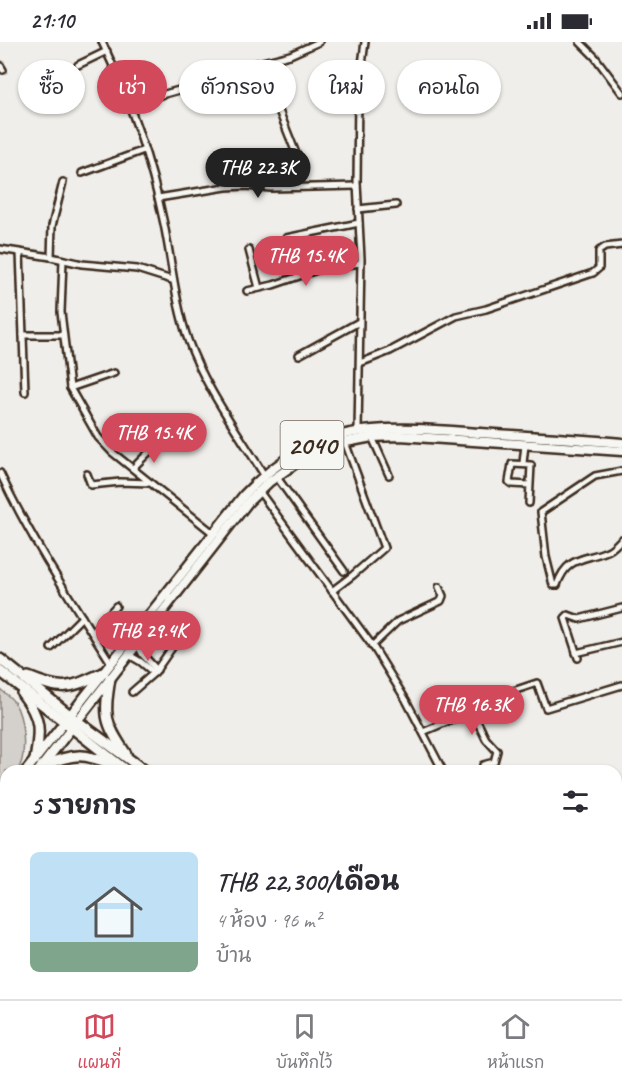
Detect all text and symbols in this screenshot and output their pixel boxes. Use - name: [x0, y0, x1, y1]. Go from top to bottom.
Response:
- text: 21:10: [30, 7, 74, 35]
- chip: ซื้อ: [18, 60, 85, 114]
- chip: เช่า: [97, 60, 167, 114]
- chip: ตัวกรอง: [179, 60, 296, 114]
- chip: ใหม่: [308, 60, 385, 114]
- chip: คอนโด: [397, 60, 501, 114]
- pin: THB 22.3K: [189, 148, 327, 199]
- text: THB 22.3K: [220, 155, 297, 180]
- pin: THB 15.4K: [237, 236, 375, 287]
- text: THB 15.4K: [268, 243, 344, 268]
- pin: THB 15.4K: [85, 413, 223, 464]
- text: THB 15.4K: [116, 420, 192, 445]
- road number: 2040: [280, 421, 344, 469]
- pin: THB 29.4K: [79, 611, 217, 662]
- text: THB 29.4K: [110, 618, 186, 643]
- pin: THB 16.3K: [403, 685, 541, 736]
- text: THB 16.3K: [433, 692, 511, 717]
- icon: filters: [559, 785, 592, 818]
- text: 5 รายการ: [30, 789, 136, 822]
- text: THB 22,300/เดือน: [216, 865, 399, 898]
- icon: home: [78, 876, 150, 948]
- text: 4 ห้อง · 96 m²: [216, 908, 321, 933]
- text: บ้าน: [216, 943, 251, 968]
- tab: แผนที่: [78, 1010, 121, 1074]
- tab: บันทึกไว้: [276, 1010, 332, 1074]
- tab: หน้าแรก: [487, 1010, 544, 1074]

